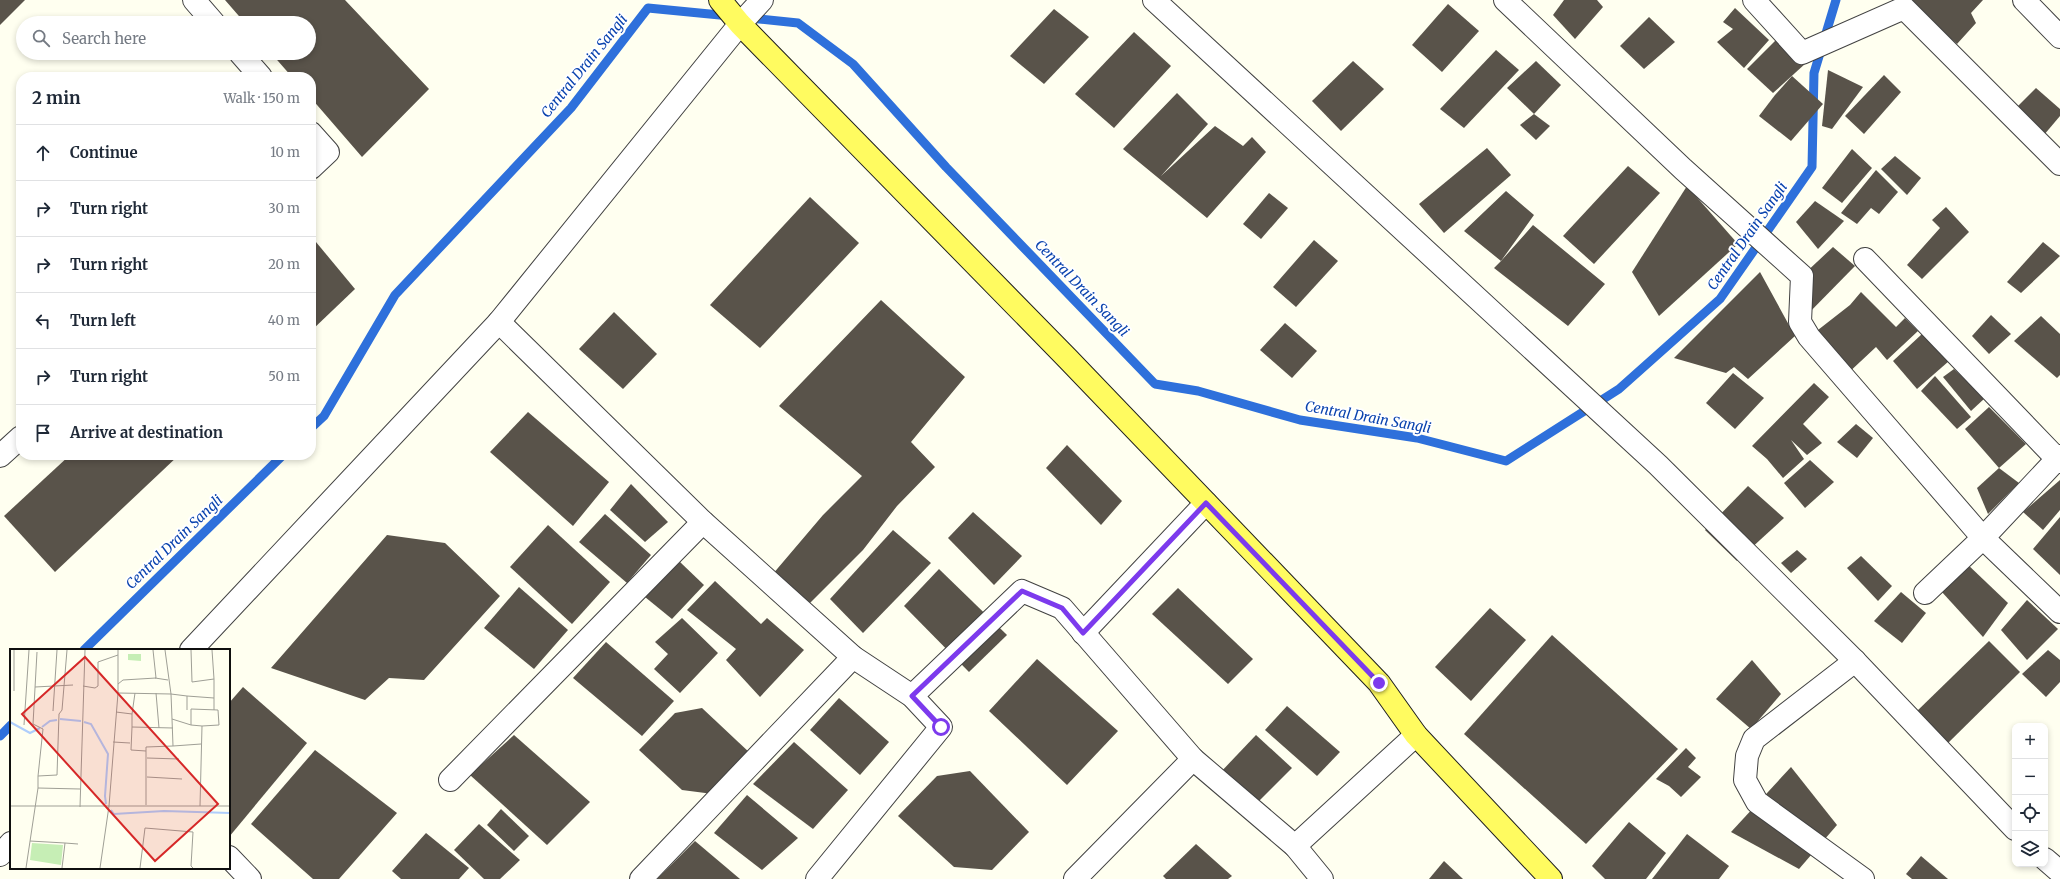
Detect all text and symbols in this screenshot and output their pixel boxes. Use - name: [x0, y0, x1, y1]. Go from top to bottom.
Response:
- water label: Central Drain Sangli: [537, 11, 631, 121]
- search box: [16, 16, 316, 60]
- icon: search: [30, 27, 52, 49]
- text: Search here: [62, 29, 146, 48]
- text: 2 min: [32, 87, 80, 109]
- text: Walk · 150 m: [223, 90, 300, 107]
- icon: ahead: [32, 142, 54, 164]
- text: Continue: [70, 143, 138, 162]
- text: 10 m: [270, 144, 300, 161]
- water label: Central Drain Sangli: [1703, 178, 1791, 294]
- icon: right: [32, 198, 54, 220]
- text: Turn right: [70, 199, 148, 218]
- text: 30 m: [268, 200, 300, 217]
- water label: Central Drain Sangli: [1031, 236, 1133, 340]
- icon: right: [32, 254, 54, 276]
- text: Turn right: [70, 255, 148, 274]
- text: 20 m: [268, 256, 300, 273]
- icon: left: [32, 310, 54, 332]
- text: Turn left: [70, 311, 136, 330]
- text: 40 m: [268, 312, 300, 329]
- icon: right: [32, 366, 54, 388]
- text: Turn right: [70, 367, 148, 386]
- text: 50 m: [268, 368, 300, 385]
- water label: Central Drain Sangli: [1303, 397, 1433, 437]
- icon: arrive: [32, 422, 54, 444]
- text: Arrive at destination: [70, 423, 223, 442]
- water label: Central Drain Sangli: [122, 491, 226, 593]
- inset map: [10, 649, 230, 869]
- route end: [1370, 674, 1388, 692]
- route start: [932, 718, 950, 736]
- map controls: [2012, 723, 2048, 867]
- button: +: [2012, 723, 2048, 759]
- button: −: [2012, 759, 2048, 795]
- button: locate: [2012, 795, 2048, 831]
- button: layers: [2012, 831, 2048, 867]

